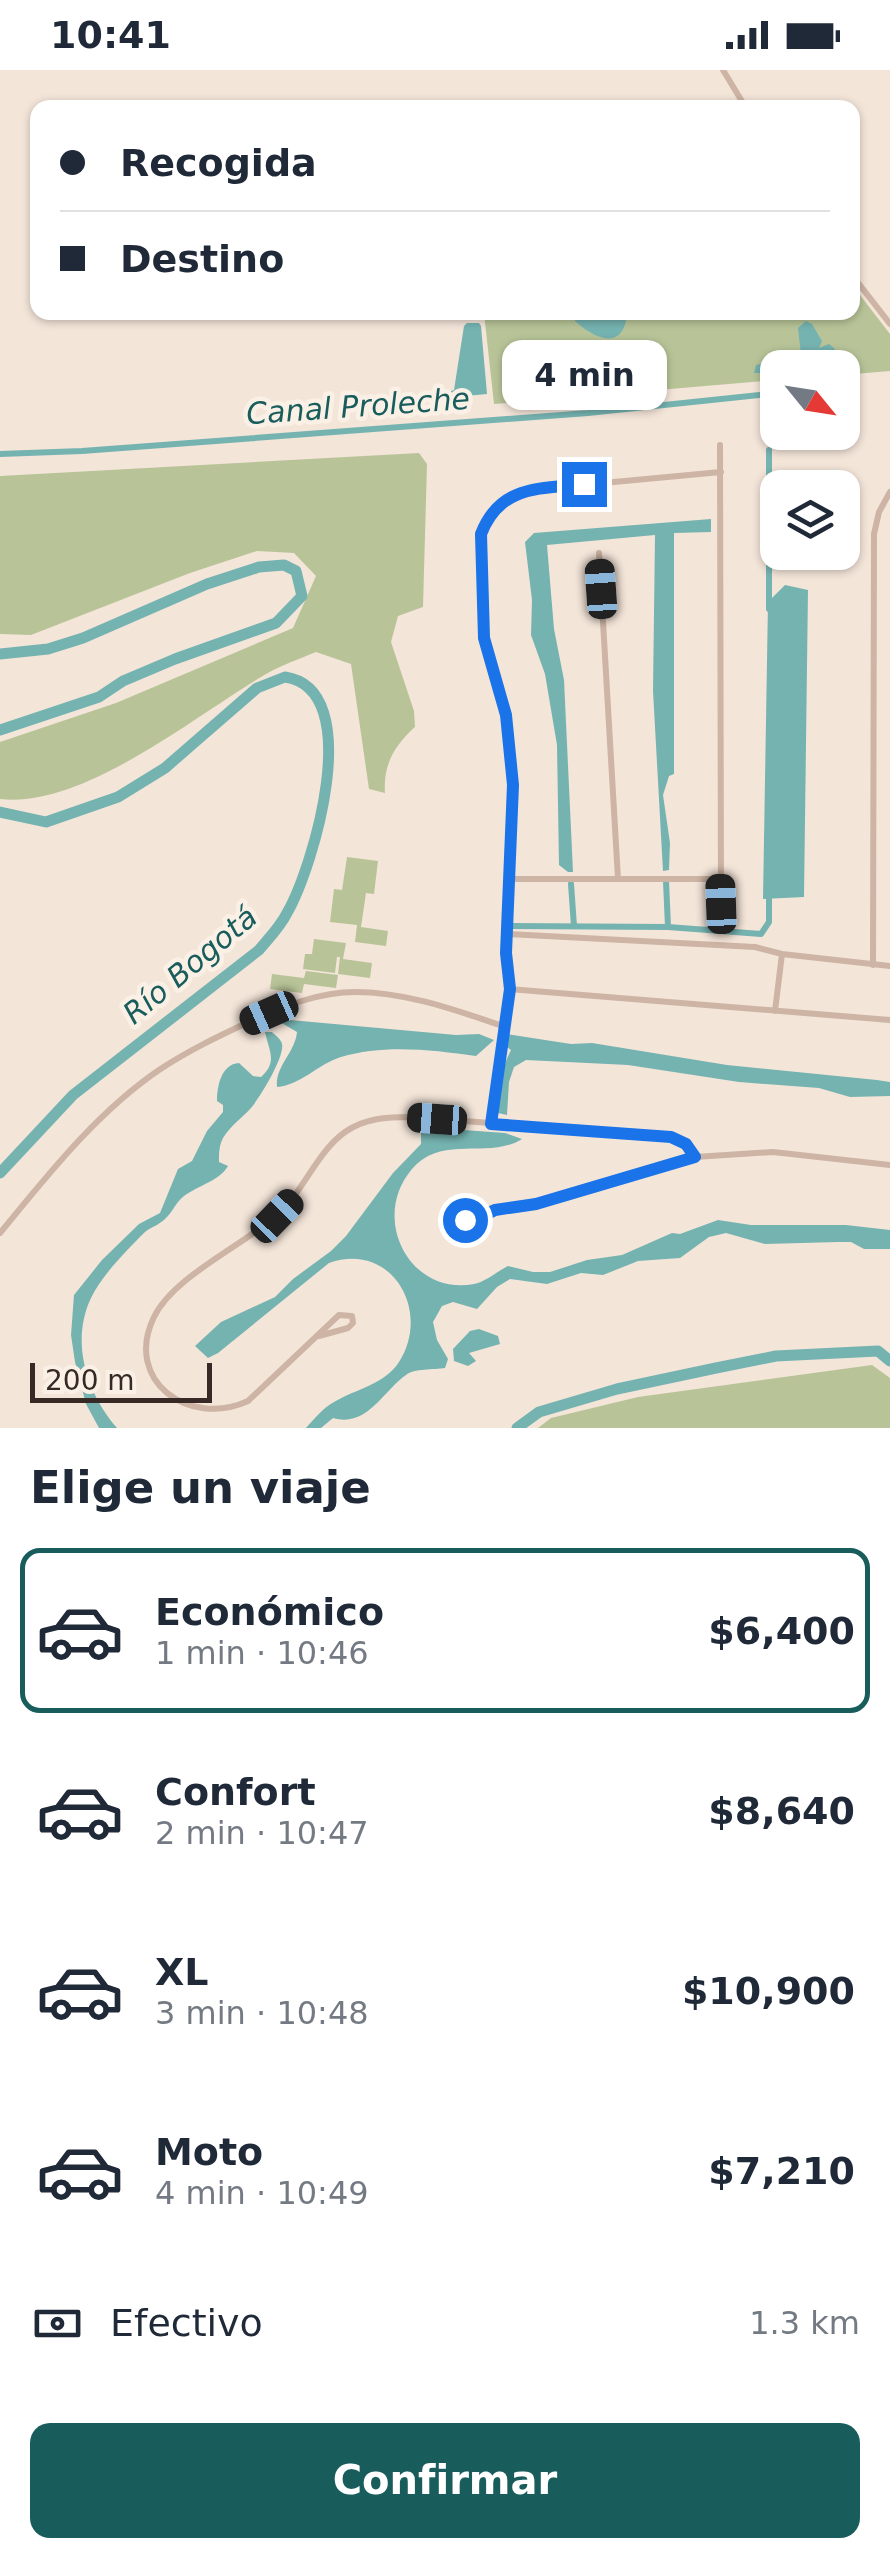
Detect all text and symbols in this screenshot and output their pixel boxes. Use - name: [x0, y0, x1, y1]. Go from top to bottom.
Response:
- text: 10:41: [50, 13, 171, 57]
- text: Recogida: [120, 141, 317, 185]
- text: Destino: [120, 237, 284, 281]
- callout: 4 min: [502, 339, 666, 409]
- north arrow: [760, 350, 860, 450]
- map controls: [760, 350, 860, 570]
- text: 4 min: [534, 356, 635, 394]
- water label: Canal Proleche: [245, 381, 471, 431]
- route end: [562, 462, 607, 507]
- button: layers: [760, 470, 860, 570]
- car: [584, 558, 618, 620]
- car: [705, 873, 737, 935]
- water label: Río Bogotá: [116, 899, 264, 1031]
- car: [235, 987, 303, 1039]
- car: [406, 1102, 468, 1136]
- car: [245, 1184, 309, 1248]
- route start: [443, 1198, 488, 1243]
- scale bar: [30, 1358, 212, 1402]
- text: 200 m: [45, 1364, 135, 1397]
- text: Elige un viaje: [30, 1461, 371, 1514]
- icon: car: [35, 1586, 125, 1676]
- text: Económico: [155, 1590, 384, 1634]
- text: $6,400: [708, 1609, 855, 1653]
- text: 1 min · 10:46: [155, 1634, 369, 1672]
- icon: car: [35, 1766, 125, 1856]
- text: Confort: [155, 1770, 316, 1814]
- text: $8,640: [708, 1789, 855, 1833]
- text: 2 min · 10:47: [155, 1814, 369, 1852]
- icon: car: [35, 1946, 125, 2036]
- text: XL: [155, 1950, 209, 1994]
- text: $10,900: [682, 1969, 855, 2013]
- text: 3 min · 10:48: [155, 1994, 369, 2032]
- icon: car: [35, 2126, 125, 2216]
- text: Moto: [155, 2130, 263, 2174]
- text: $7,210: [708, 2149, 855, 2193]
- text: 4 min · 10:49: [155, 2174, 369, 2212]
- icon: cash: [30, 2296, 85, 2351]
- text: Efectivo: [110, 2301, 263, 2345]
- text: 1.3 km: [749, 2304, 860, 2342]
- button: Confirmar: [30, 2423, 860, 2538]

